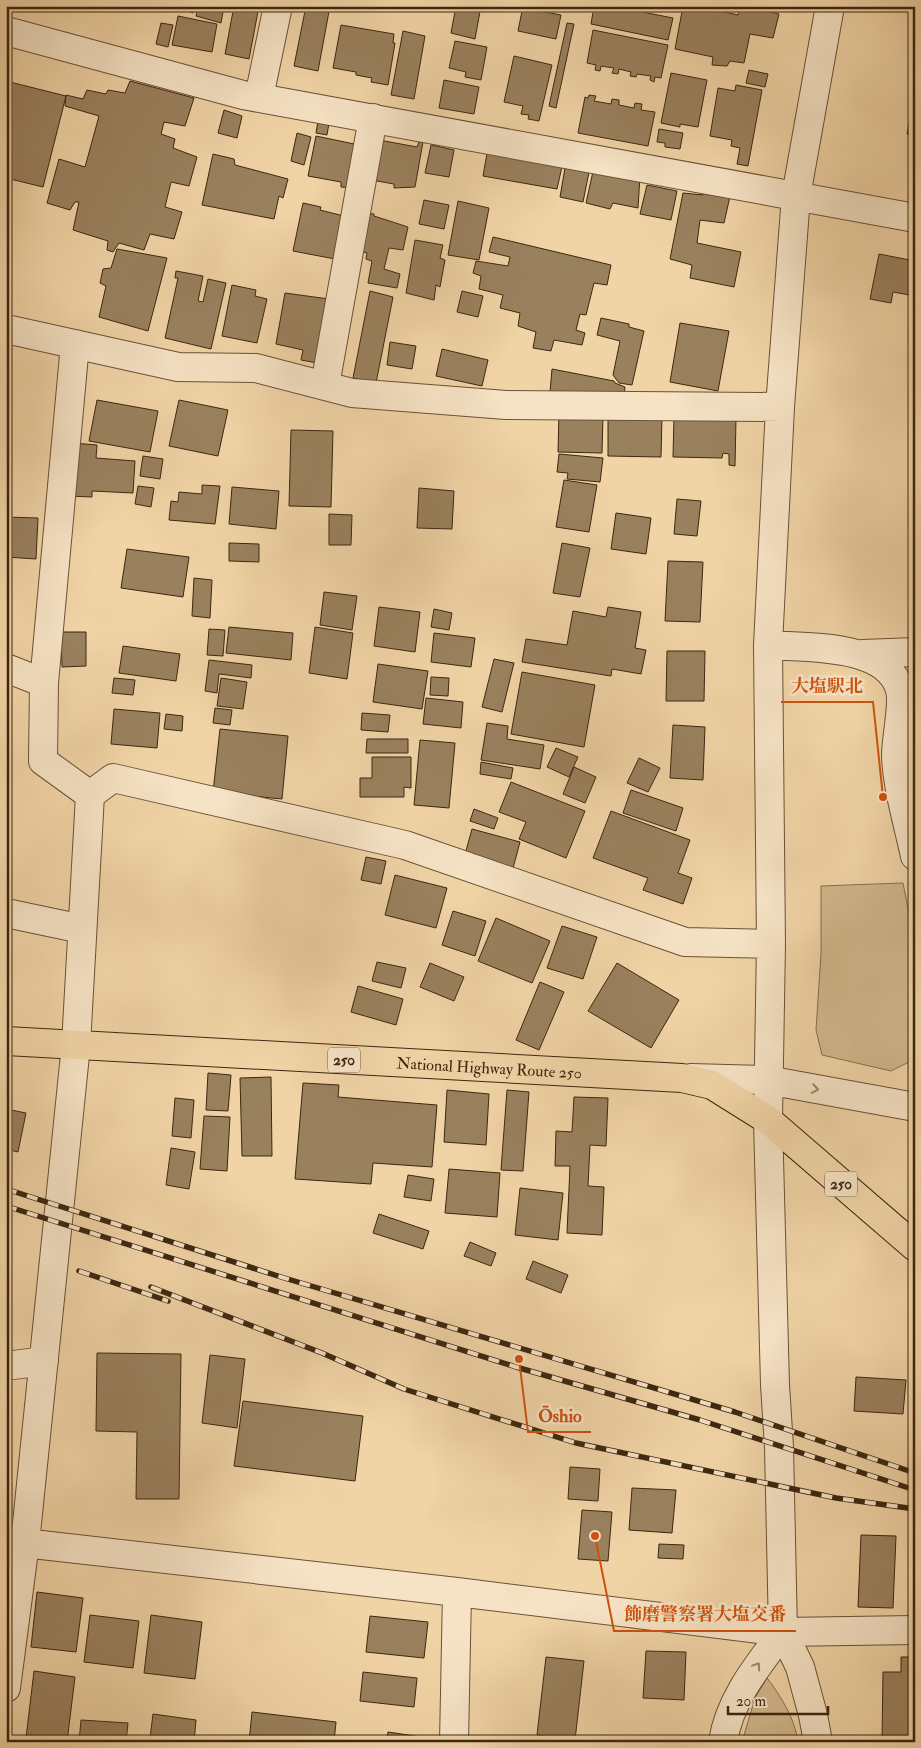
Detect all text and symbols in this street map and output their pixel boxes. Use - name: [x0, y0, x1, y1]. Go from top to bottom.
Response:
- callout: 大塩駅北: [781, 669, 873, 702]
- text: 大塩駅北: [791, 675, 863, 698]
- road number: 250: [328, 1048, 360, 1072]
- street label: National Highway Route 250: [396, 1053, 582, 1084]
- one-way arrow: [811, 1083, 820, 1093]
- road number: 250: [825, 1172, 857, 1196]
- callout: Ōshio: [528, 1399, 591, 1432]
- text: Ōshio: [538, 1405, 582, 1428]
- callout: 飾磨警察署大塩交番: [614, 1598, 796, 1631]
- text: 飾磨警察署大塩交番: [624, 1603, 786, 1626]
- one-way arrow: [751, 1662, 760, 1672]
- scale bar: [728, 1683, 828, 1715]
- text: 20 m: [736, 1692, 766, 1711]

